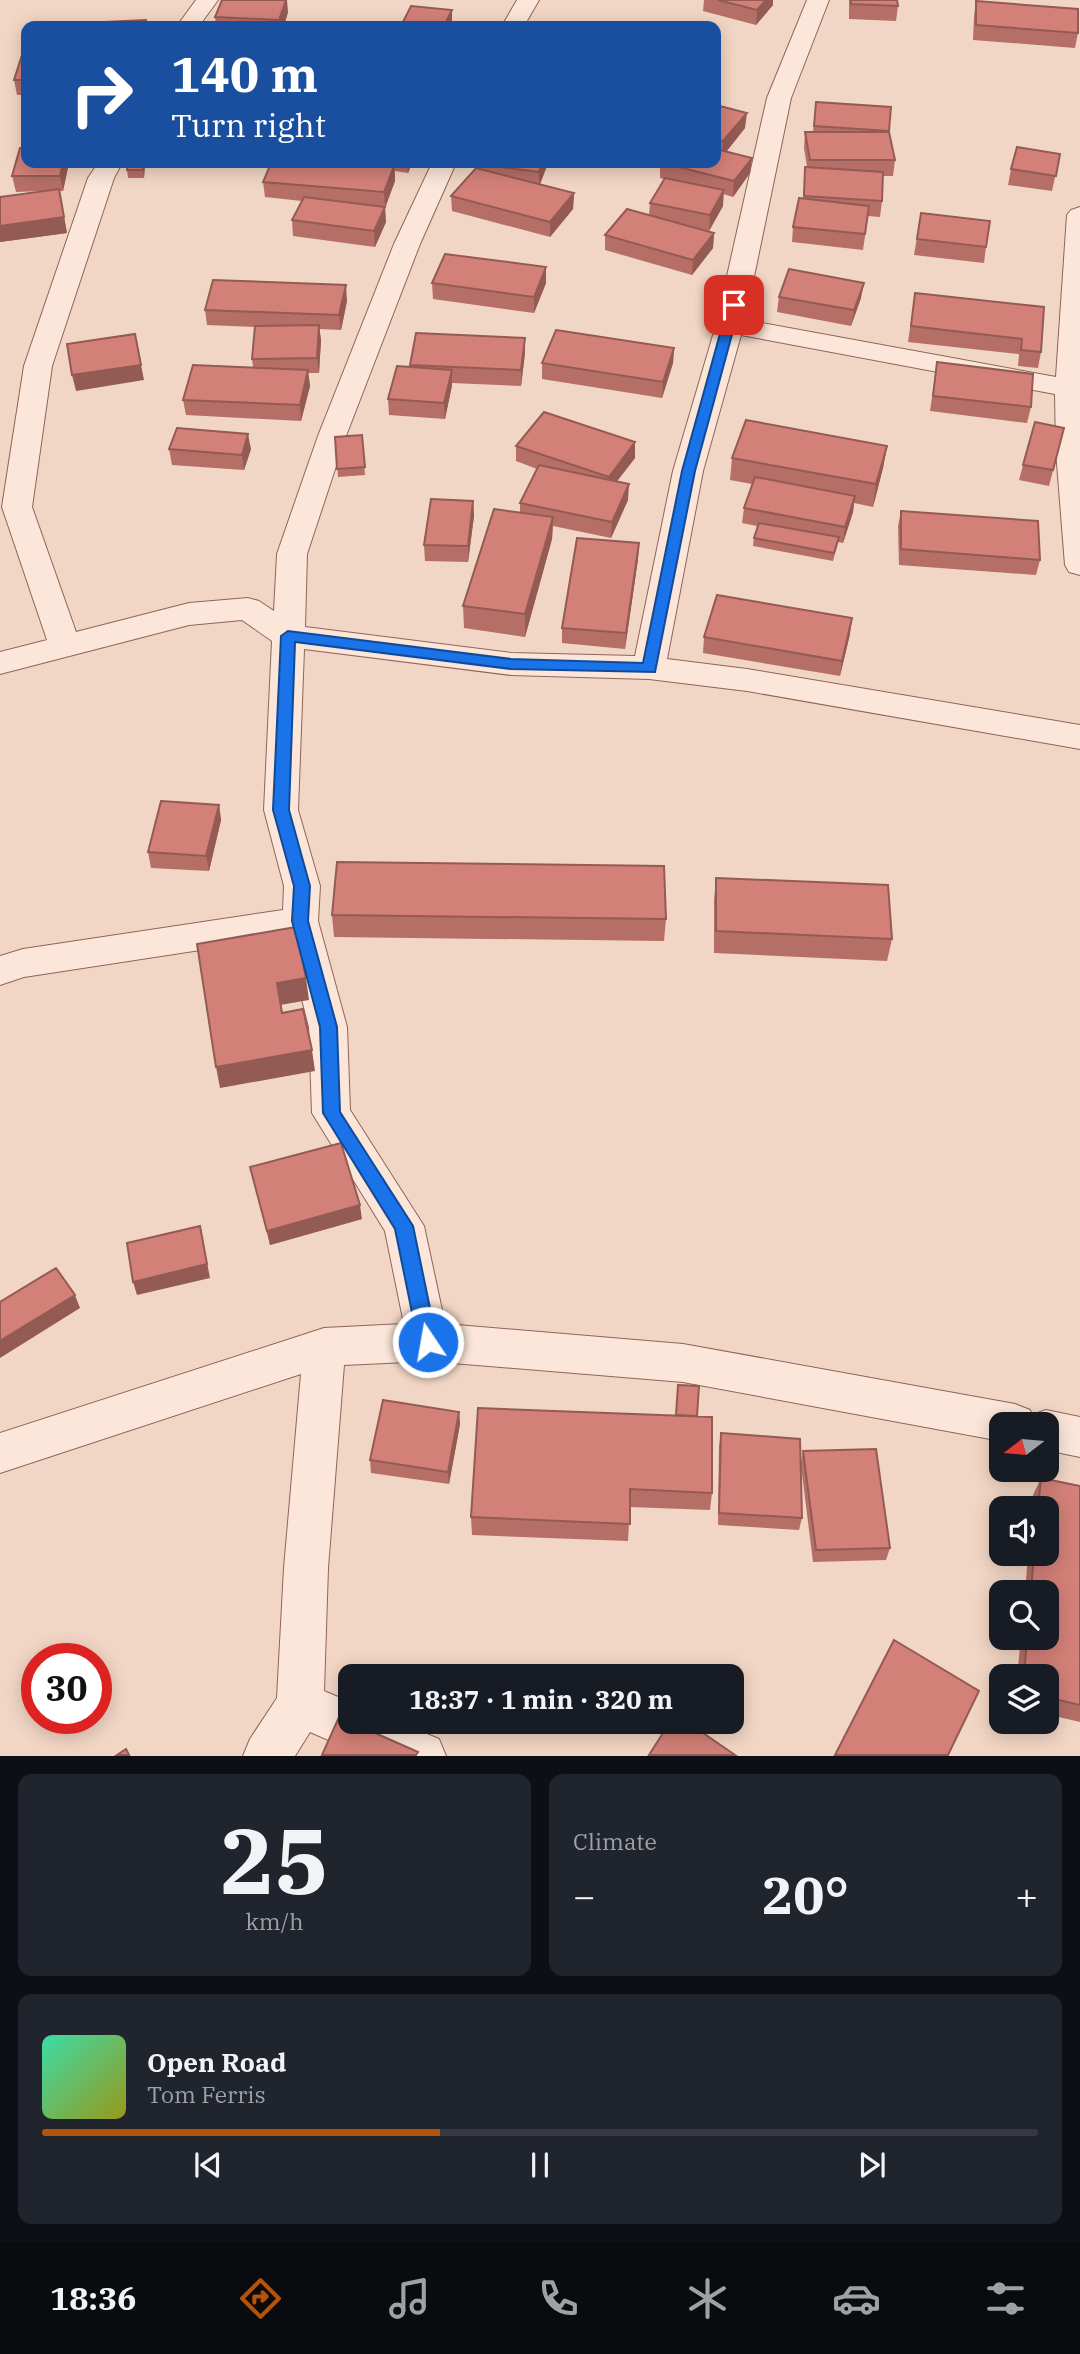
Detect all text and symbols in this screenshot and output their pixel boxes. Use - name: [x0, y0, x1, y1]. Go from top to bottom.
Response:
- text: 140 m: [171, 42, 318, 105]
- icon: right: [56, 49, 147, 140]
- text: Turn right: [171, 104, 326, 146]
- pin: [704, 275, 764, 335]
- icon: arrive: [715, 286, 753, 324]
- position arrow: [391, 1305, 465, 1379]
- north arrow: [989, 1412, 1059, 1482]
- map controls: [989, 1412, 1059, 1734]
- button: sound: [989, 1496, 1059, 1566]
- button: search: [989, 1580, 1059, 1650]
- speed limit sign: 30: [21, 1643, 112, 1734]
- button: layers: [989, 1664, 1059, 1734]
- text: 18:37 · 1 min · 320 m: [409, 1682, 673, 1716]
- text: 25: [220, 1801, 329, 1919]
- text: Climate: [573, 1826, 657, 1856]
- text: 20°: [762, 1861, 849, 1928]
- text: −: [573, 1871, 596, 1920]
- text: +: [1015, 1871, 1038, 1920]
- text: km/h: [245, 1906, 304, 1936]
- text: Open Road: [147, 2045, 286, 2079]
- text: Tom Ferris: [147, 2079, 266, 2109]
- icon: previous: [189, 2146, 227, 2184]
- icon: pause: [521, 2146, 559, 2184]
- icon: next: [853, 2146, 891, 2184]
- icon: directions: [236, 2274, 285, 2323]
- icon: music: [385, 2274, 434, 2323]
- icon: phone: [534, 2274, 583, 2323]
- icon: climate: [683, 2274, 732, 2323]
- icon: car: [832, 2274, 881, 2323]
- icon: filters: [981, 2274, 1030, 2323]
- text: 18:36: [50, 2277, 136, 2319]

